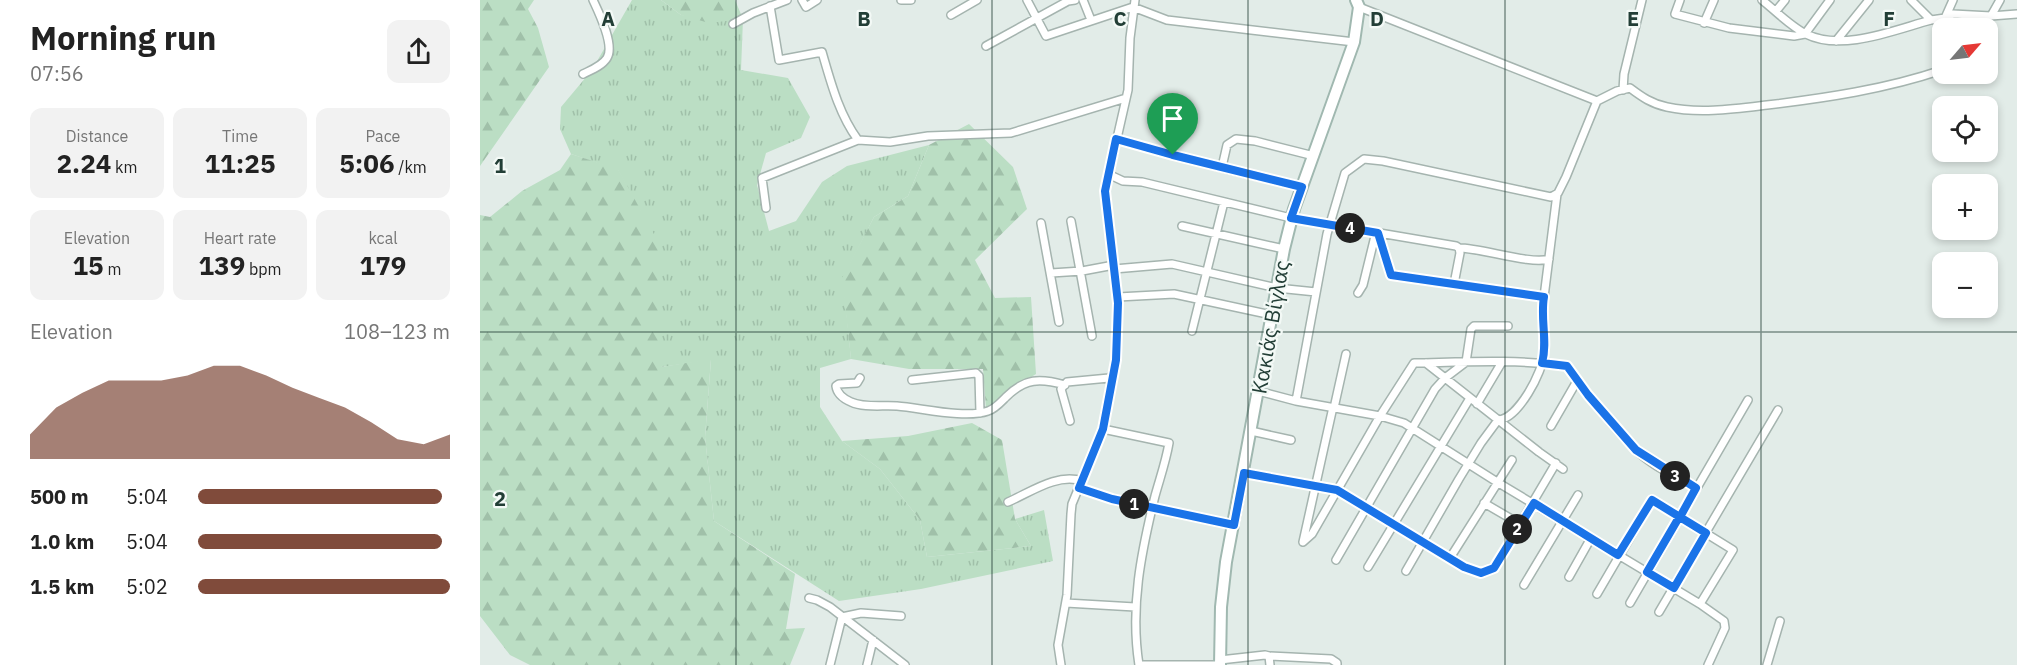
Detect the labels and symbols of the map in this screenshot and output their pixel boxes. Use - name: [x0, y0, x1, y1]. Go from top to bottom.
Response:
- text: A: [601, 5, 615, 32]
- text: B: [857, 5, 871, 32]
- text: C: [1113, 5, 1127, 32]
- text: D: [1370, 5, 1384, 32]
- text: E: [1627, 5, 1639, 32]
- text: F: [1883, 5, 1895, 32]
- north arrow: [1932, 18, 1998, 84]
- pin: [1147, 93, 1198, 155]
- text: 1: [494, 152, 506, 179]
- pin: 4: [1335, 213, 1365, 243]
- street label: Κακιάς Βίγλας: [1244, 258, 1296, 396]
- pin: 3: [1660, 461, 1690, 491]
- text: 2: [494, 485, 506, 512]
- pin: 1: [1119, 489, 1149, 519]
- pin: 2: [1502, 514, 1532, 544]

